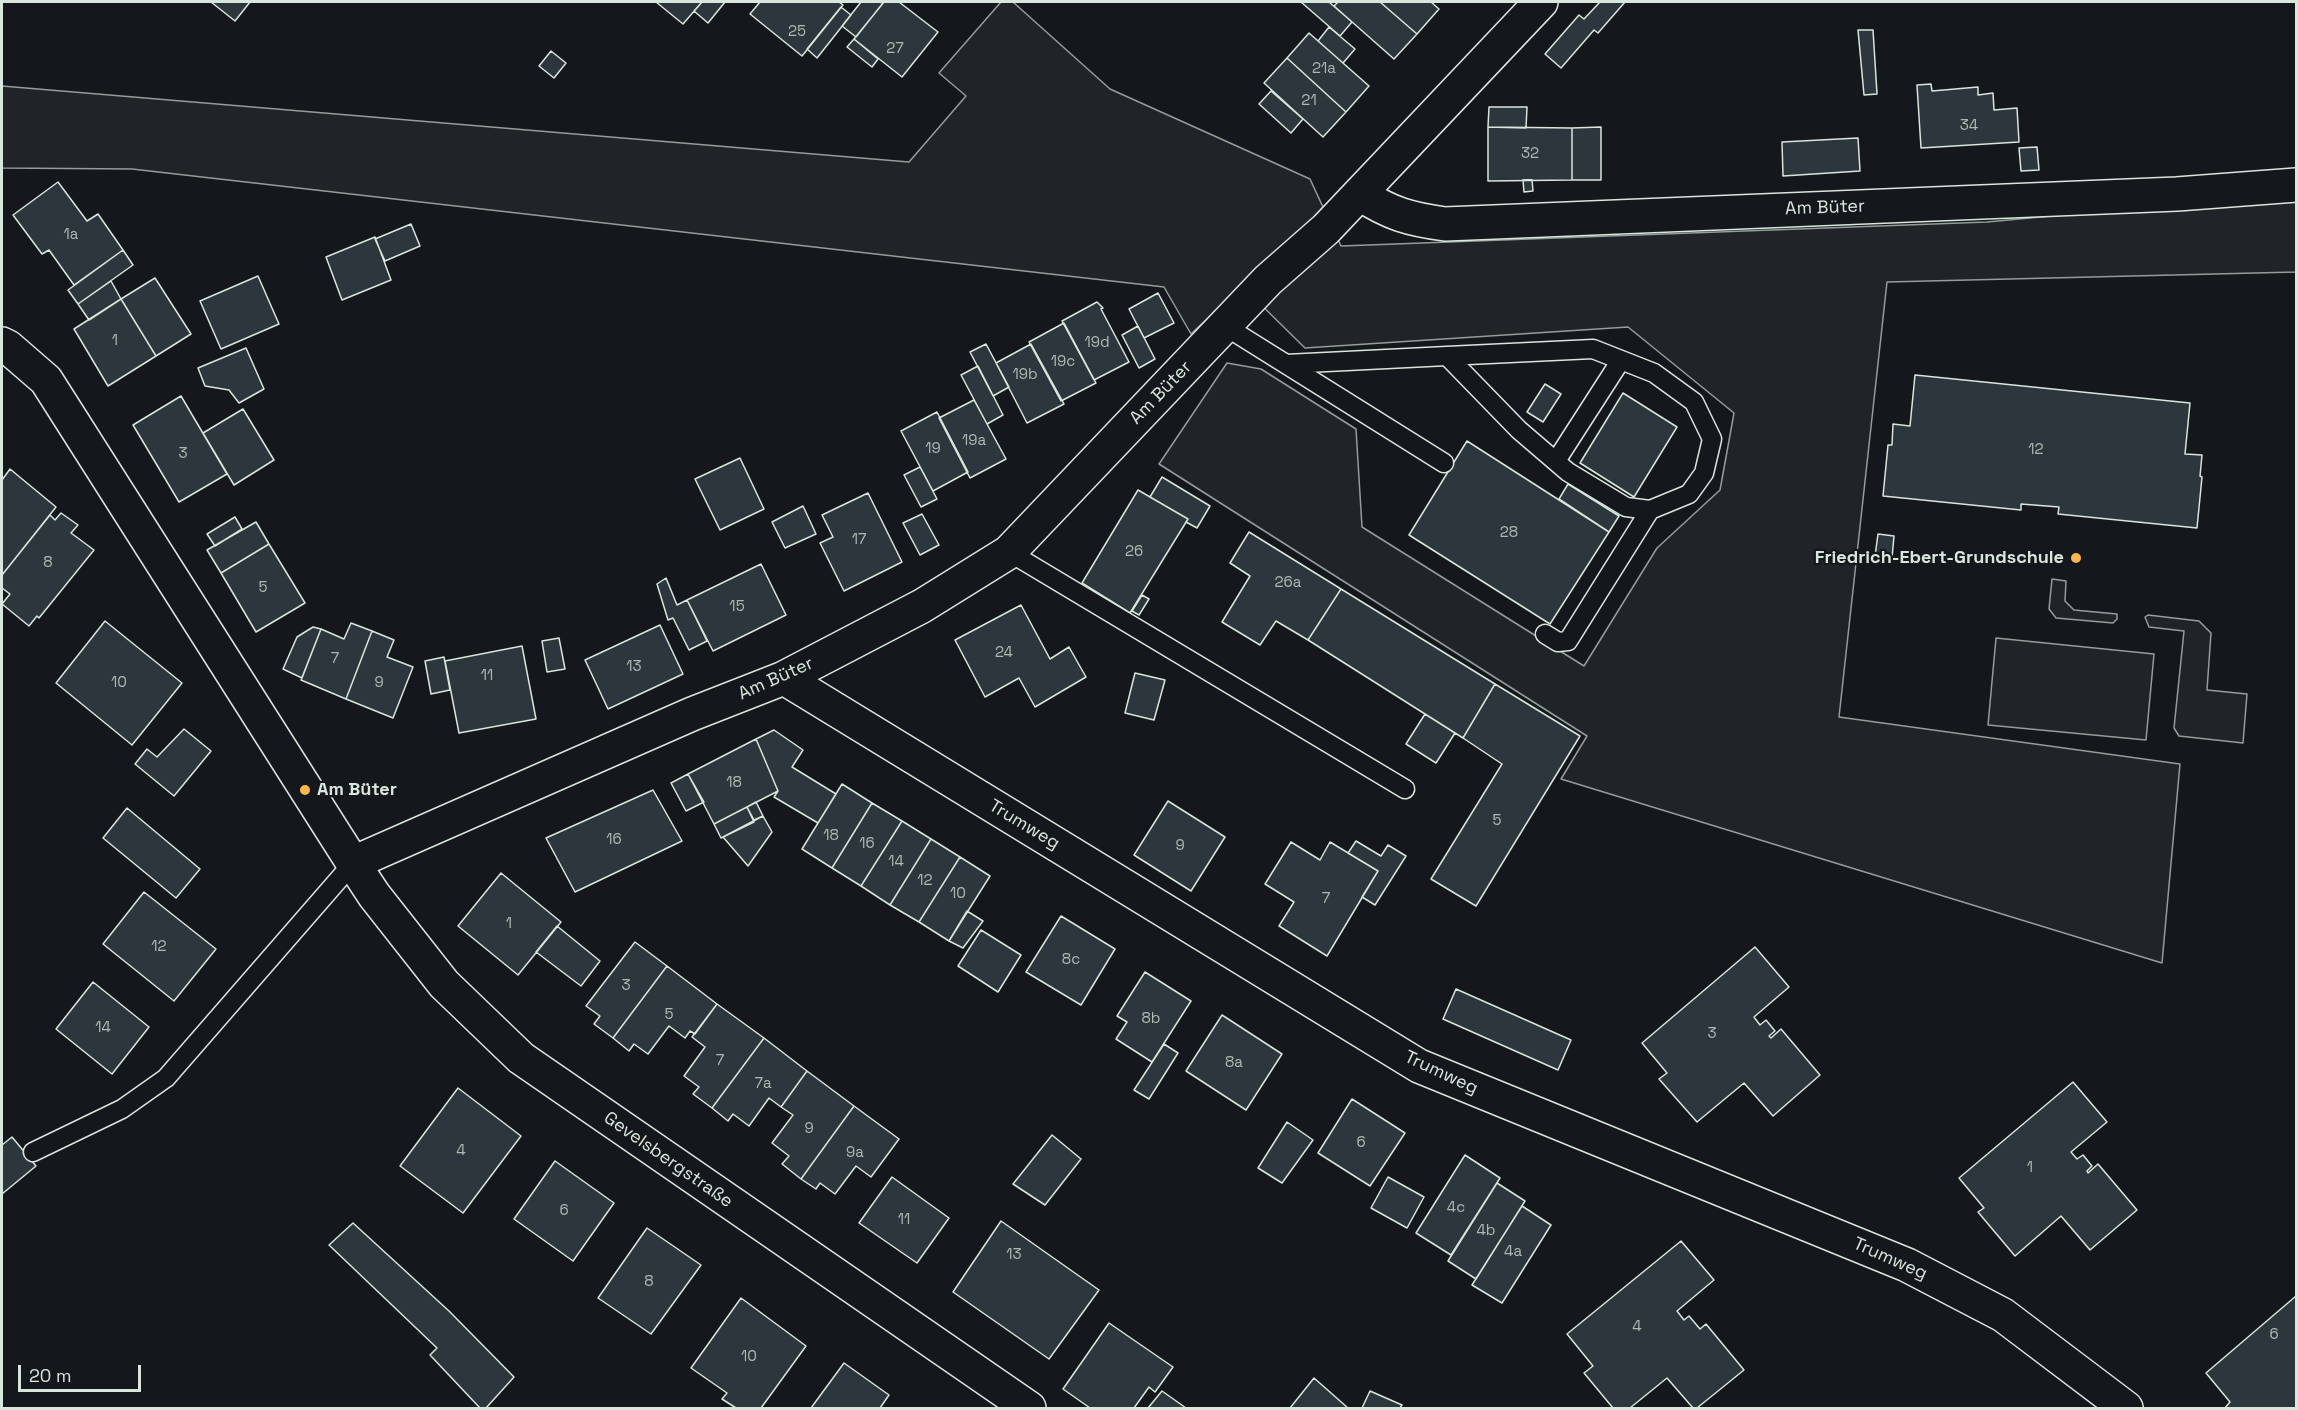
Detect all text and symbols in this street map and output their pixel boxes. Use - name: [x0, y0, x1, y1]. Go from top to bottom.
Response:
- house number: 25: [788, 23, 806, 41]
- house number: 27: [886, 40, 904, 58]
- house number: 21a: [1312, 60, 1336, 78]
- house number: 21: [1301, 92, 1317, 110]
- house number: 34: [1960, 117, 1978, 135]
- house number: 32: [1521, 145, 1539, 163]
- street label: Am Büter: [1785, 196, 1865, 220]
- house number: 1a: [64, 226, 78, 244]
- house number: 1: [112, 332, 118, 350]
- house number: 19d: [1084, 334, 1110, 352]
- house number: 19c: [1051, 353, 1075, 371]
- street label: Am Büter: [1126, 357, 1196, 429]
- house number: 19b: [1012, 366, 1038, 384]
- house number: 19a: [962, 432, 986, 450]
- house number: 19: [925, 440, 941, 458]
- house number: 12: [2028, 441, 2044, 459]
- house number: 3: [178, 445, 188, 463]
- house number: 28: [1500, 524, 1518, 542]
- house number: 17: [852, 531, 866, 549]
- house number: 26: [1125, 543, 1143, 561]
- place label: Friedrich-Ebert-Grundschule: [1815, 547, 2064, 569]
- marker: Friedrich-Ebert-Grundschule: [2069, 551, 2083, 565]
- house number: 8: [43, 554, 53, 572]
- house number: 26a: [1275, 574, 1301, 592]
- house number: 5: [259, 579, 267, 597]
- house number: 15: [729, 598, 745, 616]
- house number: 24: [995, 644, 1013, 662]
- house number: 7: [331, 650, 339, 668]
- street label: Am Büter: [735, 653, 817, 705]
- house number: 13: [626, 658, 642, 676]
- house number: 11: [481, 667, 493, 685]
- house number: 10: [111, 674, 127, 692]
- house number: 9: [374, 674, 384, 692]
- house number: 18: [726, 774, 742, 792]
- place label: Am Büter: [317, 779, 397, 801]
- marker: Am Büter: [298, 783, 312, 797]
- street label: Trumweg: [985, 795, 1063, 855]
- house number: 5: [1493, 812, 1501, 830]
- house number: 18: [823, 827, 839, 845]
- house number: 16: [606, 831, 622, 849]
- house number: 16: [859, 835, 875, 853]
- house number: 9: [1175, 837, 1185, 855]
- house number: 14: [888, 853, 904, 871]
- house number: 12: [917, 872, 933, 890]
- house number: 10: [950, 885, 966, 903]
- house number: 7: [1322, 890, 1330, 908]
- house number: 1: [506, 915, 512, 933]
- house number: 12: [151, 938, 167, 956]
- house number: 8c: [1062, 951, 1080, 969]
- house number: 3: [621, 977, 631, 995]
- house number: 5: [665, 1006, 673, 1024]
- house number: 8b: [1141, 1010, 1161, 1028]
- house number: 14: [95, 1019, 111, 1037]
- house number: 3: [1707, 1025, 1717, 1043]
- street label: Trumweg: [1401, 1047, 1481, 1099]
- house number: 7: [716, 1052, 724, 1070]
- house number: 8a: [1225, 1054, 1243, 1072]
- house number: 7a: [754, 1075, 772, 1093]
- street label: Gevelsbergstraße: [599, 1107, 737, 1213]
- house number: 9: [804, 1120, 814, 1138]
- house number: 6: [1356, 1134, 1366, 1152]
- house number: 4: [456, 1142, 466, 1160]
- house number: 9a: [846, 1144, 864, 1162]
- house number: 1: [2027, 1159, 2033, 1177]
- house number: 4c: [1447, 1199, 1465, 1217]
- house number: 6: [559, 1202, 569, 1220]
- house number: 11: [898, 1211, 910, 1229]
- house number: 4b: [1476, 1222, 1496, 1240]
- street label: Trumweg: [1850, 1233, 1930, 1285]
- house number: 4a: [1504, 1243, 1522, 1261]
- house number: 13: [1006, 1246, 1022, 1264]
- house number: 8: [644, 1273, 654, 1291]
- house number: 4: [1632, 1318, 1642, 1336]
- house number: 6: [2269, 1326, 2279, 1344]
- house number: 10: [741, 1348, 757, 1366]
- scale bar: [21, 1353, 144, 1391]
- text: 20 m: [29, 1364, 72, 1387]

